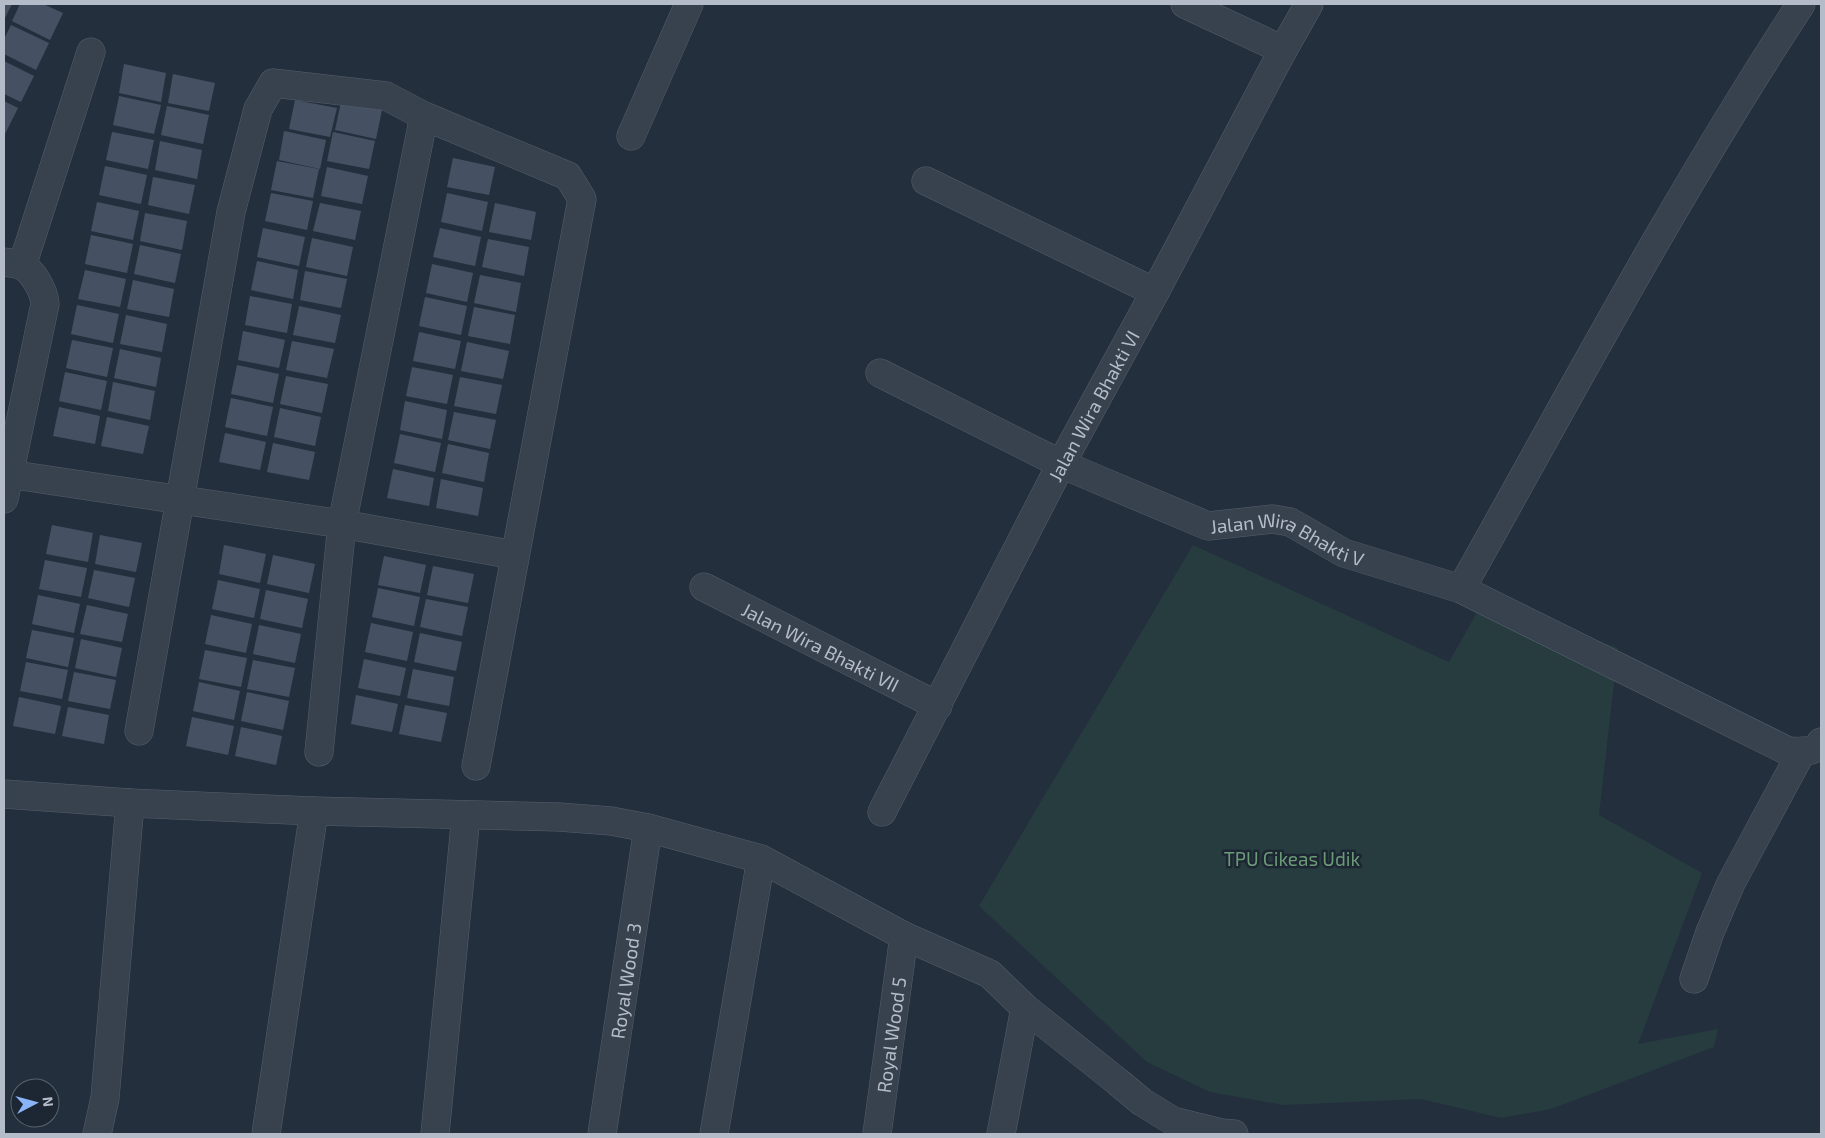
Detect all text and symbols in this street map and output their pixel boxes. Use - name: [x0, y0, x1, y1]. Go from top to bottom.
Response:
- street label: Jalan Wira Bhakti VI: [1043, 326, 1143, 485]
- street label: Jalan Wira Bhakti V: [1209, 507, 1368, 570]
- street label: Jalan Wira Bhakti VII: [738, 597, 903, 696]
- park label: TPU Cikeas Udik: [1224, 847, 1361, 870]
- street label: Royal Wood 3: [605, 921, 645, 1040]
- street label: Royal Wood 5: [871, 976, 910, 1094]
- north arrow: [10, 1078, 60, 1128]
- text: N: [39, 1096, 57, 1108]

